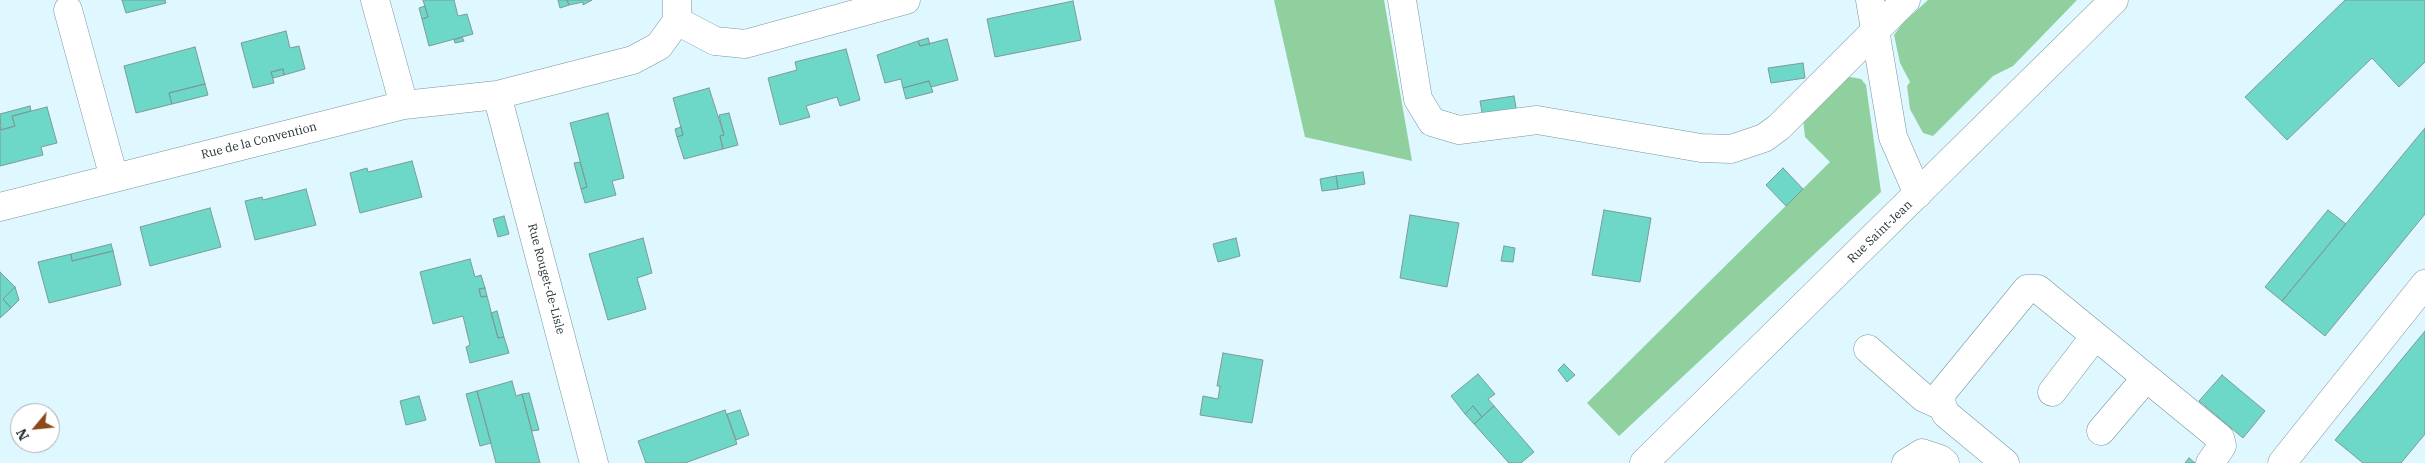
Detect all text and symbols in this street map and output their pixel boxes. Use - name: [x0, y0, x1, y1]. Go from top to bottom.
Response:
- street label: Rue de la Convention: [200, 120, 318, 162]
- street label: Rue Saint-Jean: [1845, 198, 1915, 266]
- street label: Rue Rouget-de-Lisle: [524, 222, 568, 336]
- north arrow: [10, 403, 60, 453]
- text: N: [12, 425, 33, 444]

